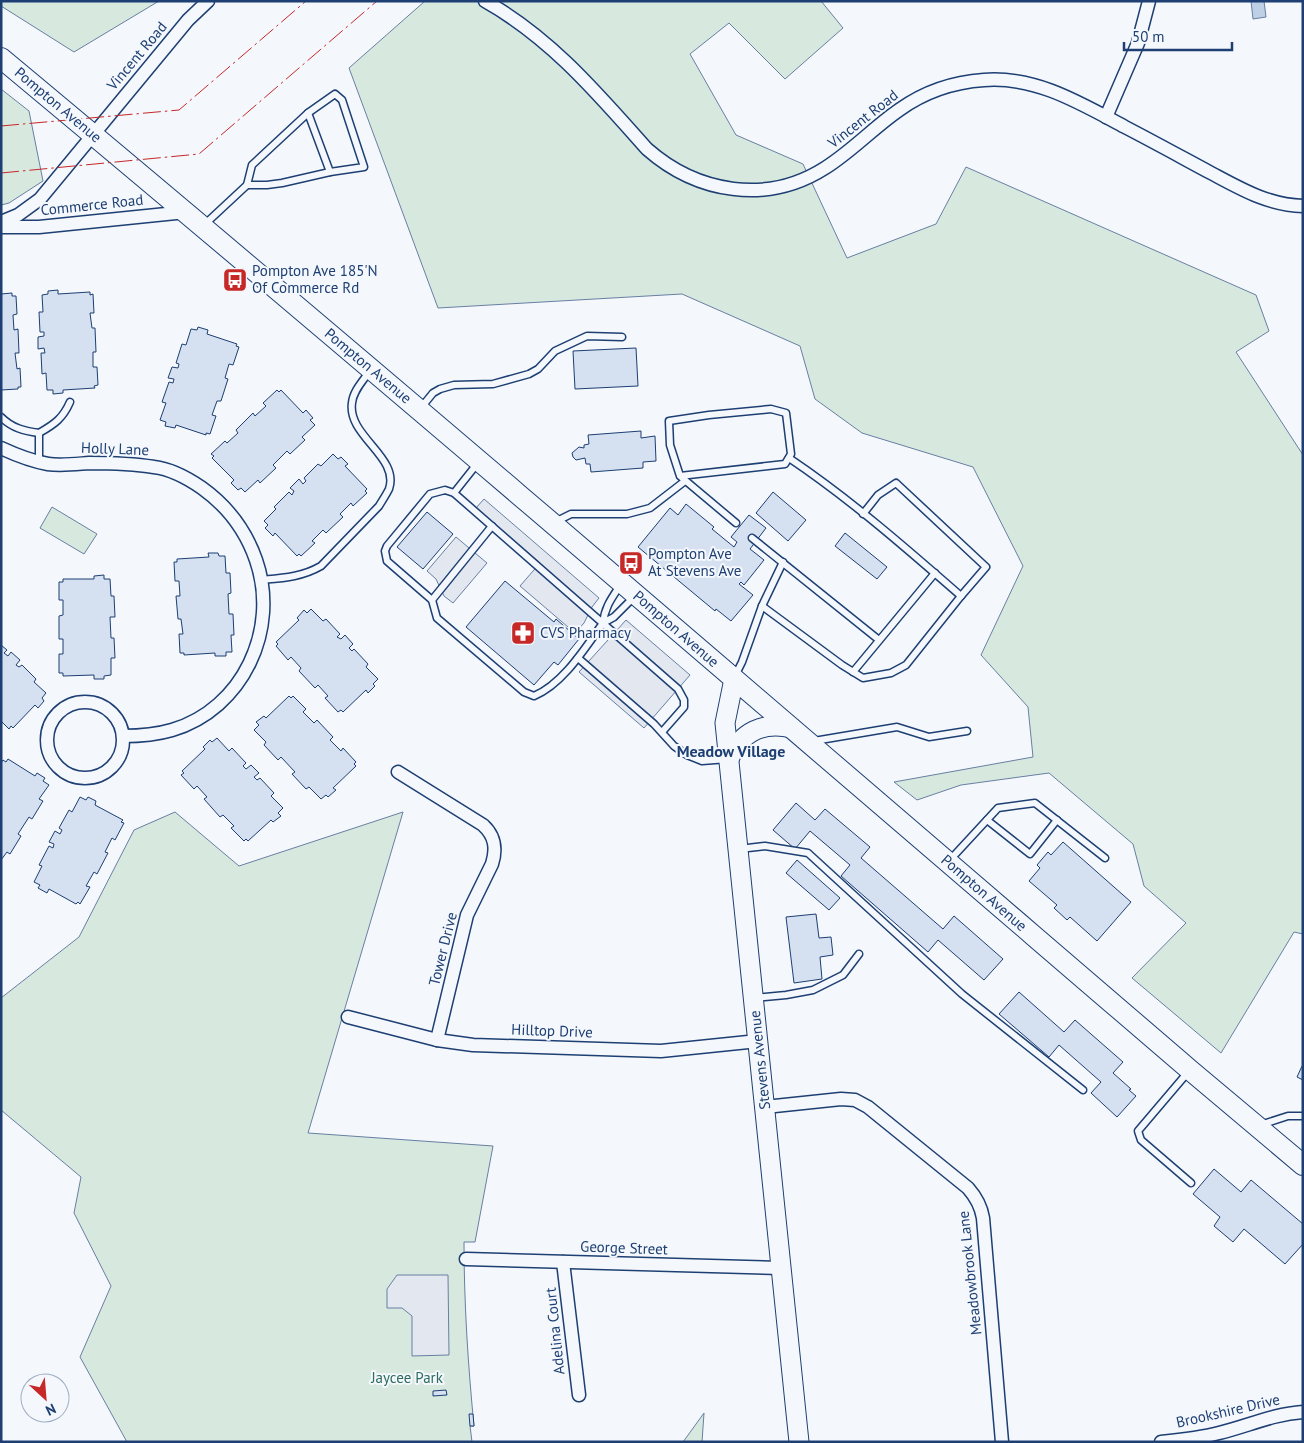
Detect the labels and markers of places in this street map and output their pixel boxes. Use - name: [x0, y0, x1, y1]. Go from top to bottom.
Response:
- place label: Pompton Ave 185'N Of Commerce Rd: [252, 261, 378, 297]
- bus stop icon: Pompton Ave 185'N Of Commerce Rd: [222, 267, 248, 293]
- place label: Pompton Ave At Stevens Ave: [648, 544, 741, 580]
- bus stop icon: Pompton Ave At Stevens Ave: [618, 550, 644, 576]
- pharmacy icon: CVS Pharmacy: [510, 620, 536, 646]
- place label: CVS Pharmacy: [540, 623, 631, 642]

